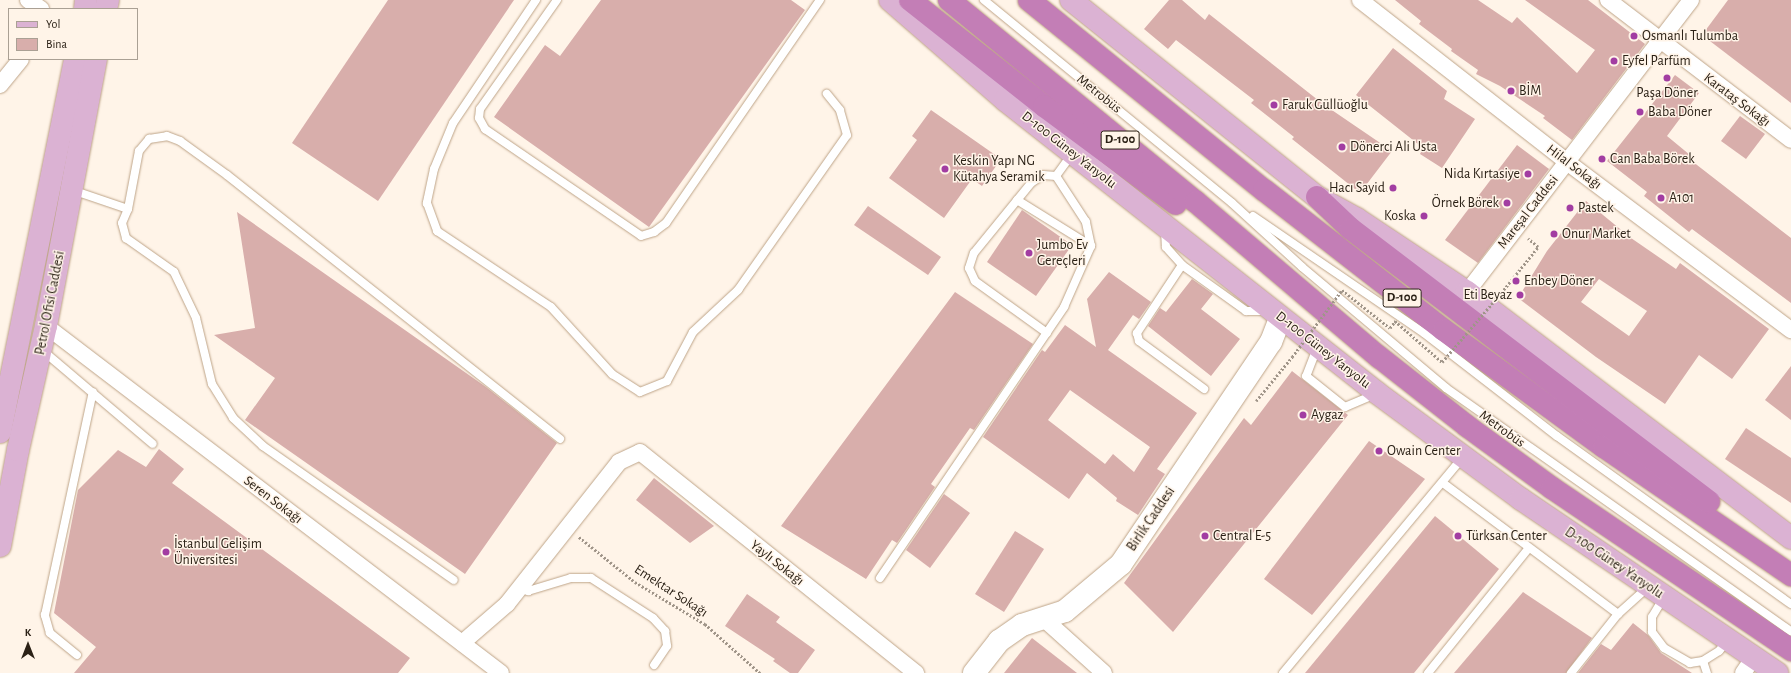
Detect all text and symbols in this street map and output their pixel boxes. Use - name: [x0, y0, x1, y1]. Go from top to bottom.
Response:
- legend: [8, 8, 138, 60]
- text: Yol: [46, 18, 60, 30]
- place label: Osmanlı Tulumba: [1642, 28, 1738, 44]
- marker: Osmanlı Tulumba: [1629, 31, 1639, 41]
- text: Bina: [46, 38, 67, 50]
- place label: Eyfel Parfüm: [1622, 53, 1691, 69]
- marker: Eyfel Parfüm: [1609, 56, 1619, 66]
- street label: Karataş Sokağı: [1700, 69, 1774, 131]
- street label: Metrobüs: [1073, 71, 1125, 117]
- marker: Paşa Döner: [1662, 73, 1672, 83]
- place label: BİM: [1519, 83, 1541, 99]
- place label: Paşa Döner: [1636, 85, 1698, 101]
- marker: BİM: [1506, 86, 1516, 96]
- place label: Faruk Güllüoğlu: [1282, 97, 1368, 113]
- marker: Faruk Güllüoğlu: [1269, 100, 1279, 110]
- place label: Baba Döner: [1648, 104, 1712, 120]
- marker: Baba Döner: [1635, 107, 1645, 117]
- street label: D-100 Güney Yanyolu: [1018, 108, 1120, 192]
- road number: D-100: [1100, 129, 1140, 151]
- place label: Dönerci Ali Usta: [1350, 139, 1437, 155]
- street label: Hilal Sokağı: [1543, 141, 1605, 193]
- marker: Dönerci Ali Usta: [1337, 142, 1347, 152]
- place label: Can Baba Börek: [1610, 151, 1695, 167]
- place label: Keskin Yapı NG Kütahya Seramik: [953, 153, 1045, 186]
- marker: Can Baba Börek: [1597, 154, 1607, 164]
- marker: Keskin Yapı NG Kütahya Seramik: [940, 164, 950, 174]
- place label: Nida Kırtasiye: [1444, 166, 1520, 182]
- marker: Nida Kırtasiye: [1523, 169, 1533, 179]
- street label: Mareşal Caddesi: [1494, 172, 1562, 252]
- place label: Hacı Sayid: [1329, 180, 1385, 196]
- marker: Hacı Sayid: [1388, 183, 1398, 193]
- place label: A101: [1669, 190, 1694, 206]
- marker: A101: [1656, 193, 1666, 203]
- place label: Örnek Börek: [1432, 195, 1499, 211]
- marker: Örnek Börek: [1502, 198, 1512, 208]
- place label: Pastek: [1578, 200, 1614, 216]
- marker: Pastek: [1565, 203, 1575, 213]
- place label: Koska: [1384, 208, 1416, 224]
- marker: Koska: [1419, 211, 1429, 221]
- place label: Onur Market: [1562, 226, 1631, 242]
- marker: Onur Market: [1549, 229, 1559, 239]
- place label: Jumbo Ev Gereçleri: [1037, 237, 1088, 270]
- marker: Jumbo Ev Gereçleri: [1024, 248, 1034, 258]
- street label: Petrol Ofisi Caddesi: [32, 250, 68, 356]
- place label: Enbey Döner: [1524, 273, 1594, 289]
- marker: Enbey Döner: [1511, 276, 1521, 286]
- road number: D-100: [1382, 287, 1422, 309]
- place label: Eti Beyaz: [1464, 287, 1512, 303]
- marker: Eti Beyaz: [1515, 290, 1525, 300]
- street label: D-100 Güney Yanyolu: [1272, 308, 1374, 392]
- place label: Aygaz: [1311, 407, 1343, 423]
- street label: Metrobüs: [1476, 407, 1528, 451]
- marker: Aygaz: [1298, 410, 1308, 420]
- place label: Owain Center: [1387, 443, 1460, 459]
- marker: Owain Center: [1374, 446, 1384, 456]
- street label: Seren Sokağı: [240, 472, 306, 528]
- street label: Birlik Caddesi: [1123, 484, 1179, 554]
- street label: D-100 Güney Yanyolu: [1561, 524, 1667, 602]
- place label: Central E-5: [1213, 528, 1271, 544]
- place label: Türksan Center: [1466, 528, 1547, 544]
- marker: Central E-5: [1200, 531, 1210, 541]
- marker: Türksan Center: [1453, 531, 1463, 541]
- place label: İstanbul Gelişim Üniversitesi: [174, 536, 262, 568]
- street label: Yaylı Sokağı: [747, 537, 807, 589]
- marker: İstanbul Gelişim Üniversitesi: [161, 547, 171, 557]
- street label: Emektar Sokağı: [631, 561, 711, 621]
- north arrow: [8, 625, 48, 665]
- text: K: [25, 627, 31, 638]

